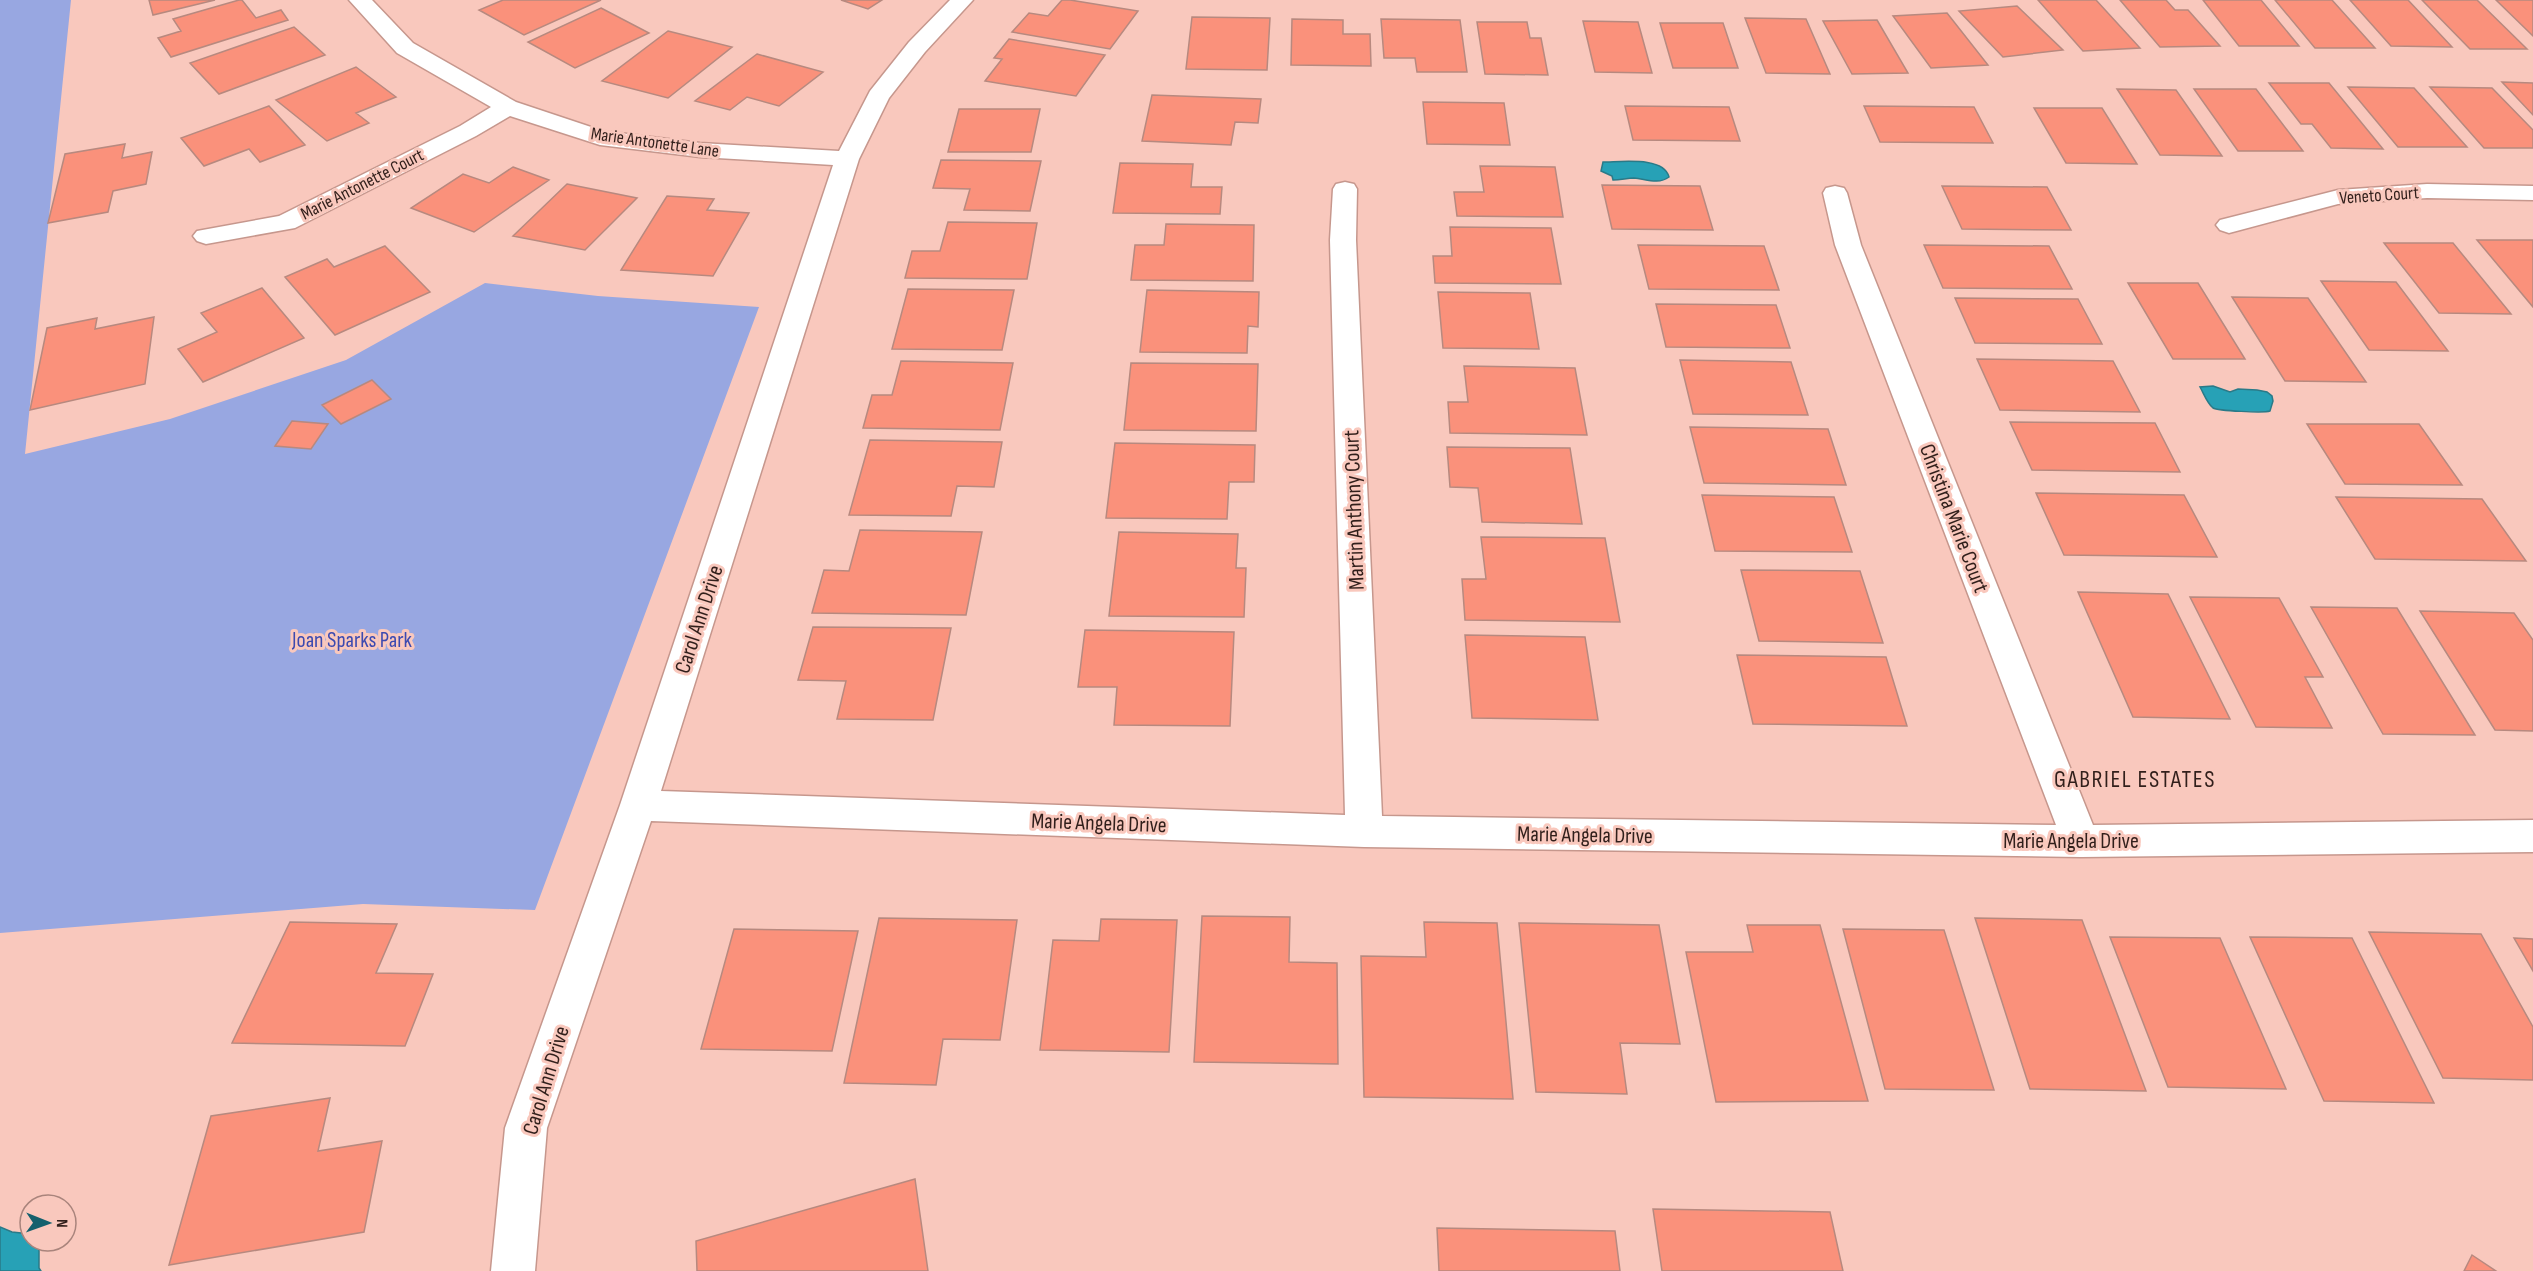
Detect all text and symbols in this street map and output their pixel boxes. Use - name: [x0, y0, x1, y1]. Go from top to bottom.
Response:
- street label: Marie Antonette Lane: [589, 123, 720, 162]
- street label: Marie Antonette Court: [297, 144, 428, 224]
- street label: Veneto Court: [2339, 182, 2420, 209]
- street label: Martin Anthony Court: [1338, 429, 1371, 590]
- street label: Christina Marie Court: [1913, 440, 1994, 597]
- street label: Carol Ann Drive: [669, 562, 730, 677]
- park label: Joan Sparks Park: [291, 627, 413, 654]
- district label: GABRIEL ESTATES: [2054, 765, 2216, 794]
- street label: Marie Angela Drive: [1031, 808, 1167, 839]
- street label: Marie Angela Drive: [1517, 821, 1653, 850]
- street label: Marie Angela Drive: [2003, 828, 2139, 855]
- street label: Carol Ann Drive: [517, 1023, 576, 1138]
- north arrow: [18, 1193, 78, 1253]
- text: N: [52, 1219, 71, 1228]

